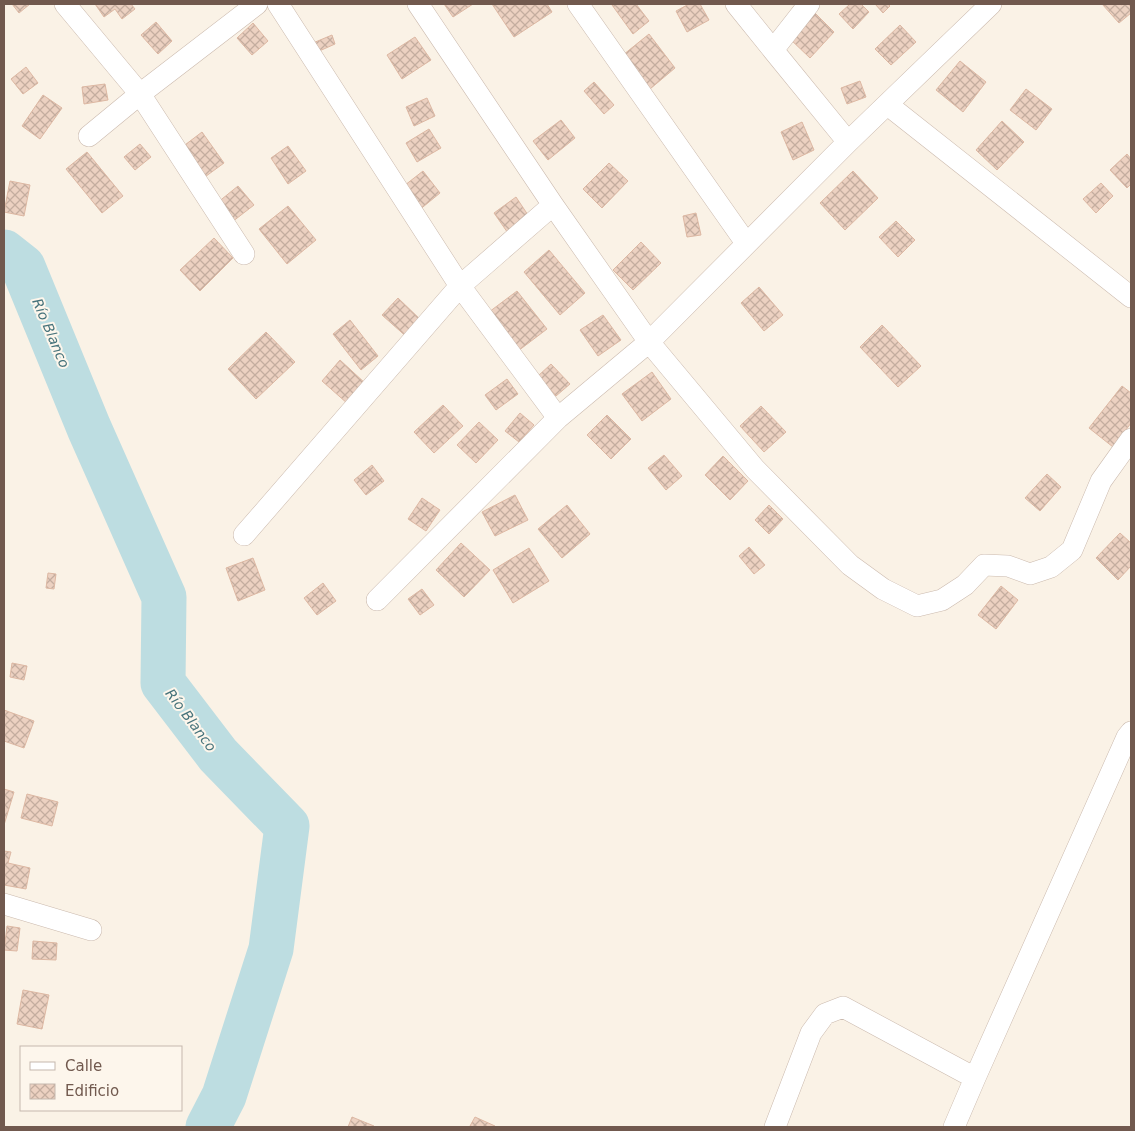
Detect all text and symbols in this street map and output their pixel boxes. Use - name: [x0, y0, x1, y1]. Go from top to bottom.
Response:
- water label: Río Blanco: [29, 296, 73, 370]
- water label: Río Blanco: [162, 686, 220, 754]
- legend: [20, 1046, 182, 1111]
- text: Calle: [65, 1057, 102, 1075]
- text: Edificio: [65, 1082, 119, 1100]

